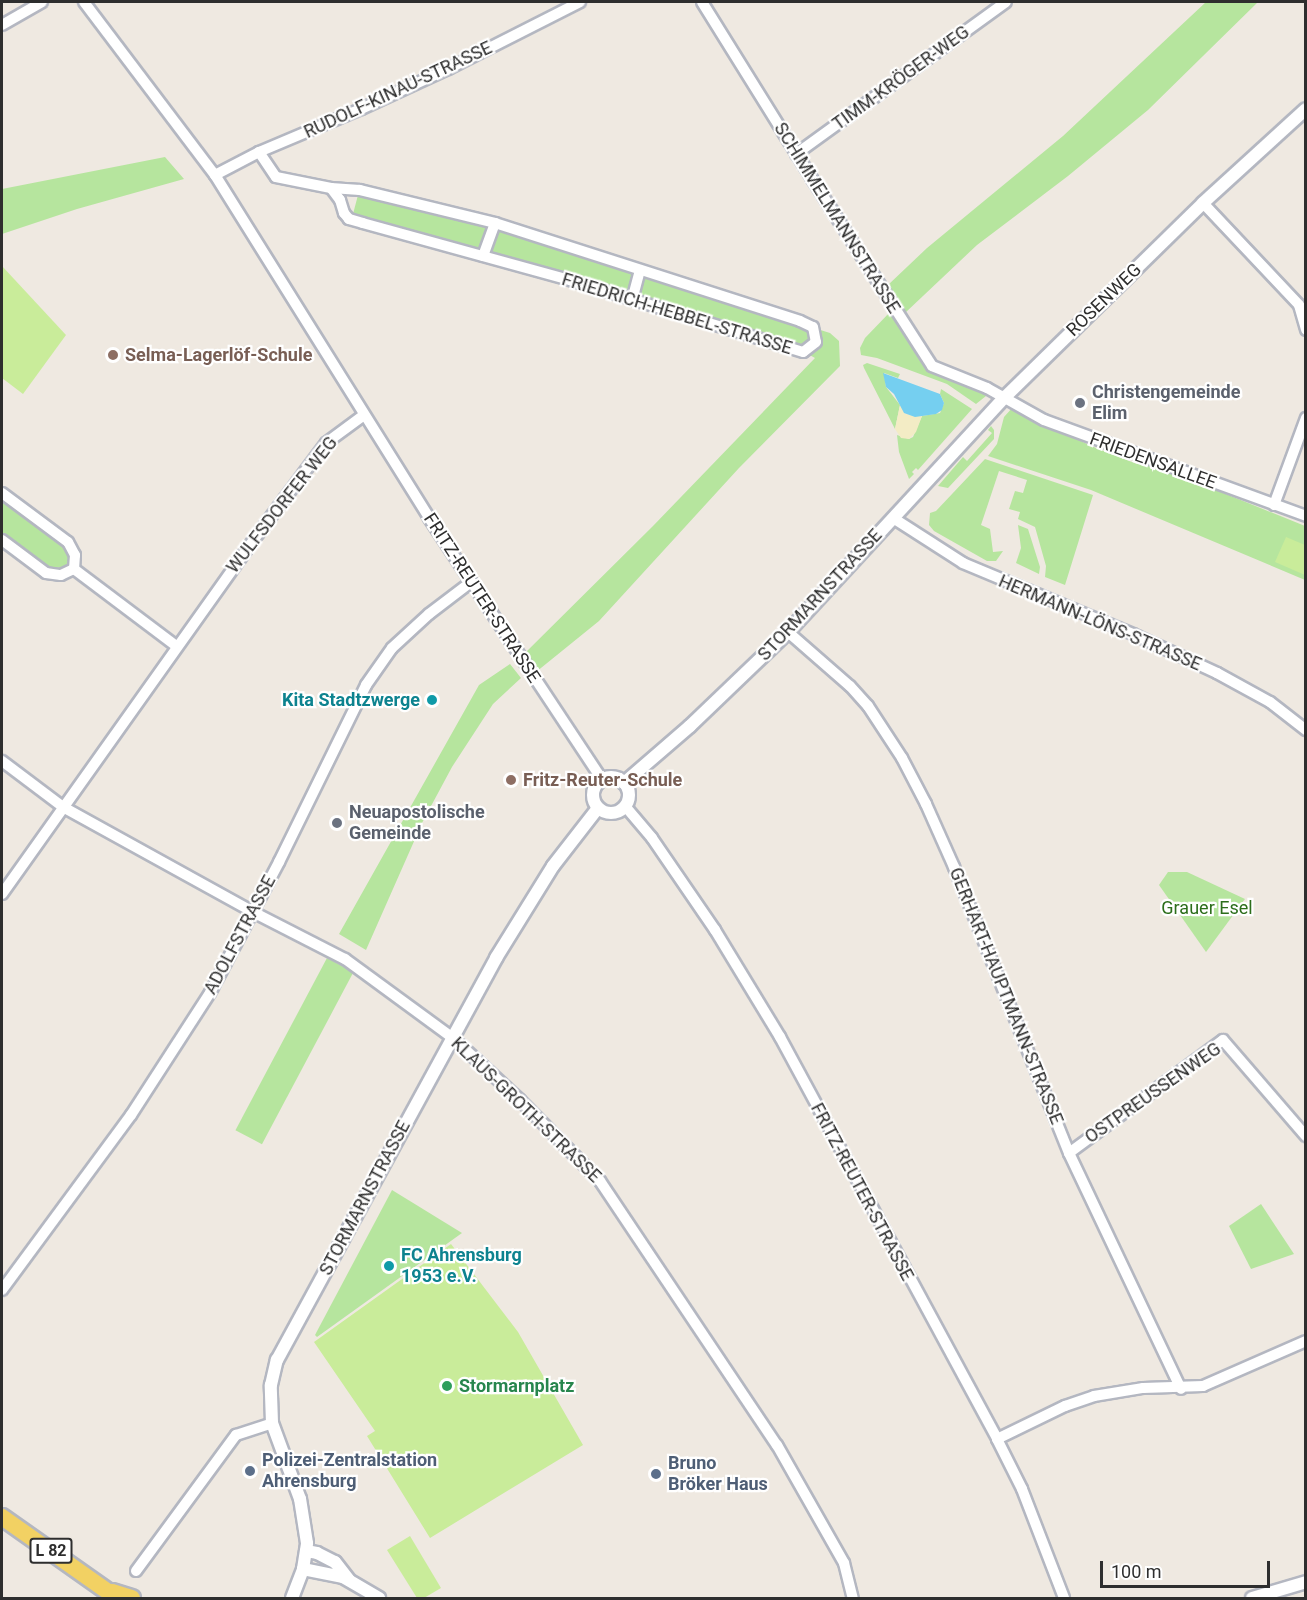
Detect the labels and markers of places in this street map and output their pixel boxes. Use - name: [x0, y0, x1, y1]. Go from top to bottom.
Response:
- place label: Selma-Lagerlöf-Schule: [125, 344, 312, 366]
- marker: Selma-Lagerlöf-Schule: [106, 348, 120, 362]
- place label: Christengemeinde Elim: [1092, 382, 1240, 424]
- marker: Christengemeinde Elim: [1073, 396, 1087, 410]
- place label: Kita Stadtzwerge: [282, 689, 420, 711]
- marker: Kita Stadtzwerge: [425, 693, 439, 707]
- place label: Fritz-Reuter-Schule: [523, 769, 682, 791]
- marker: Fritz-Reuter-Schule: [504, 773, 518, 787]
- place label: Neuapostolische Gemeinde: [349, 802, 485, 844]
- marker: Neuapostolische Gemeinde: [330, 816, 344, 830]
- place label: FC Ahrensburg 1953 e.V.: [401, 1245, 522, 1288]
- marker: FC Ahrensburg 1953 e.V.: [382, 1259, 396, 1273]
- place label: Stormarnplatz: [459, 1375, 574, 1397]
- marker: Stormarnplatz: [440, 1379, 454, 1393]
- place label: Polizei-Zentralstation Ahrensburg: [262, 1450, 437, 1492]
- place label: Bruno Bröker Haus: [668, 1453, 768, 1496]
- marker: Polizei-Zentralstation Ahrensburg: [243, 1464, 257, 1478]
- marker: Bruno Bröker Haus: [649, 1467, 663, 1481]

